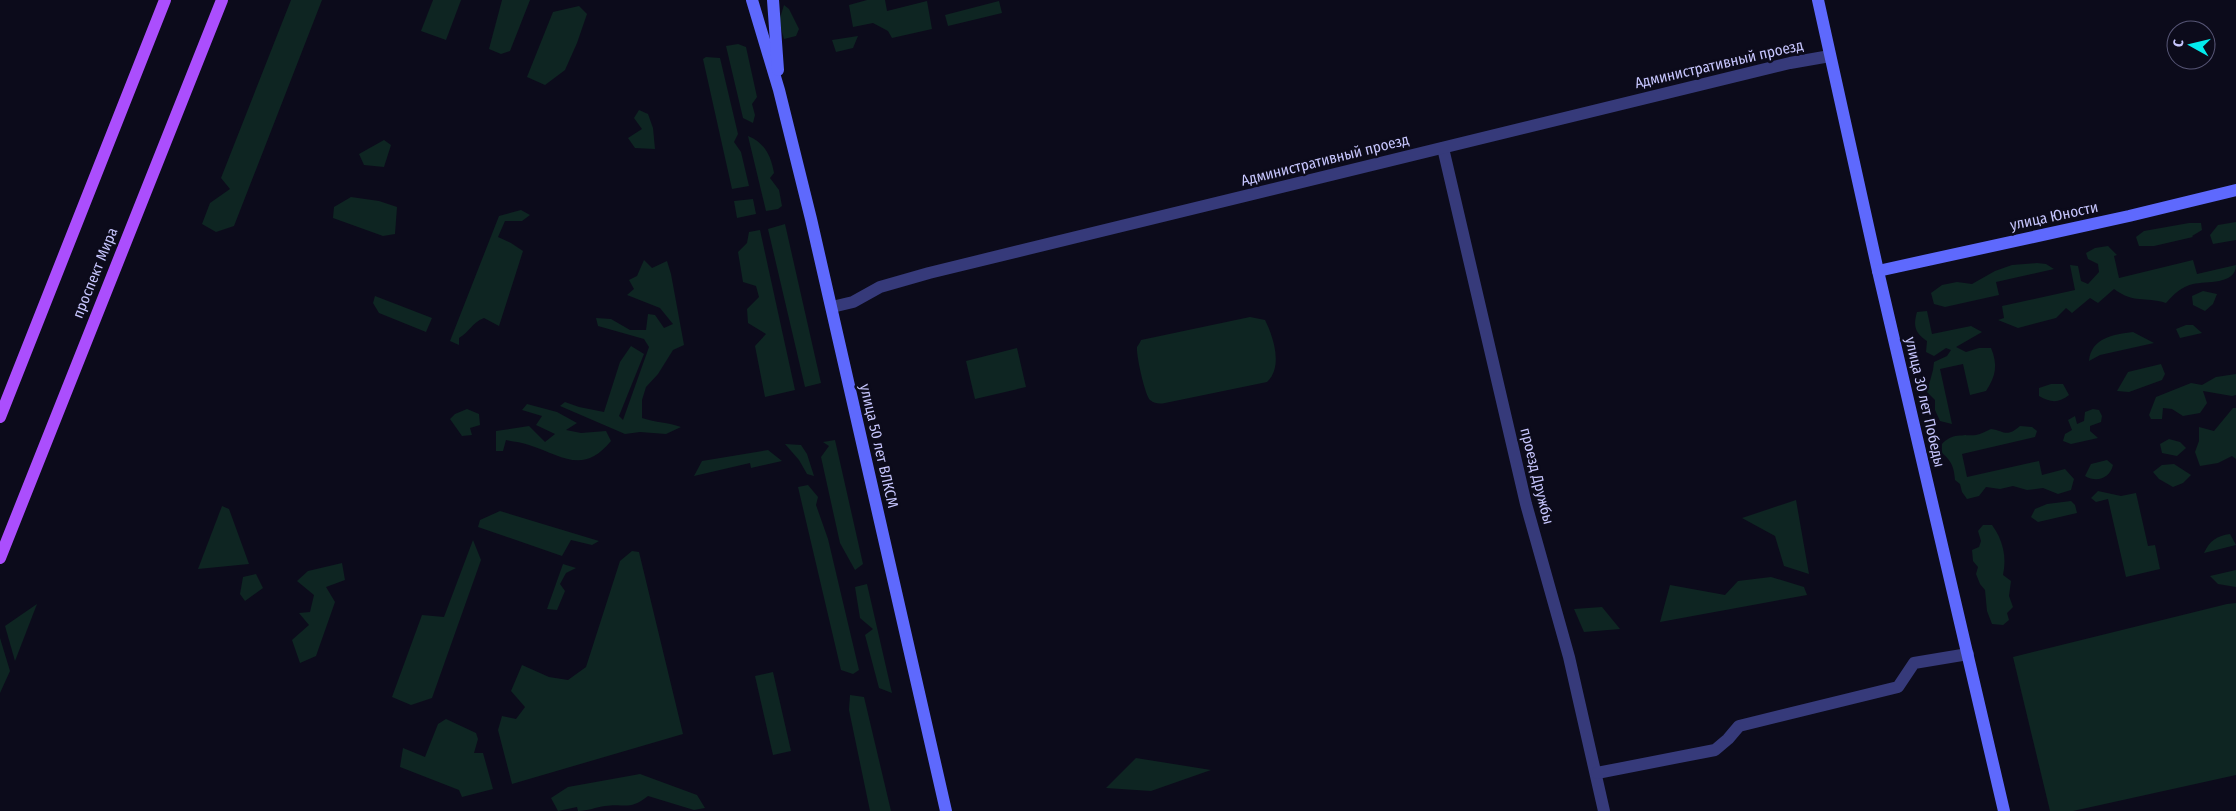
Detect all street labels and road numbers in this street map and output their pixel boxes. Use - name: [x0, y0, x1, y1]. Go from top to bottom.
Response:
- street label: Административный проезд: [1633, 36, 1805, 92]
- street label: Административный проезд: [1239, 130, 1411, 190]
- street label: улица Юности: [2008, 198, 2100, 234]
- street label: проспект Мира: [69, 225, 121, 321]
- street label: улица 30 лет Победы: [1901, 335, 1949, 469]
- street label: улица 50 лет ВЛКСМ: [856, 382, 902, 510]
- street label: проезд Дружбы: [1516, 426, 1558, 526]

